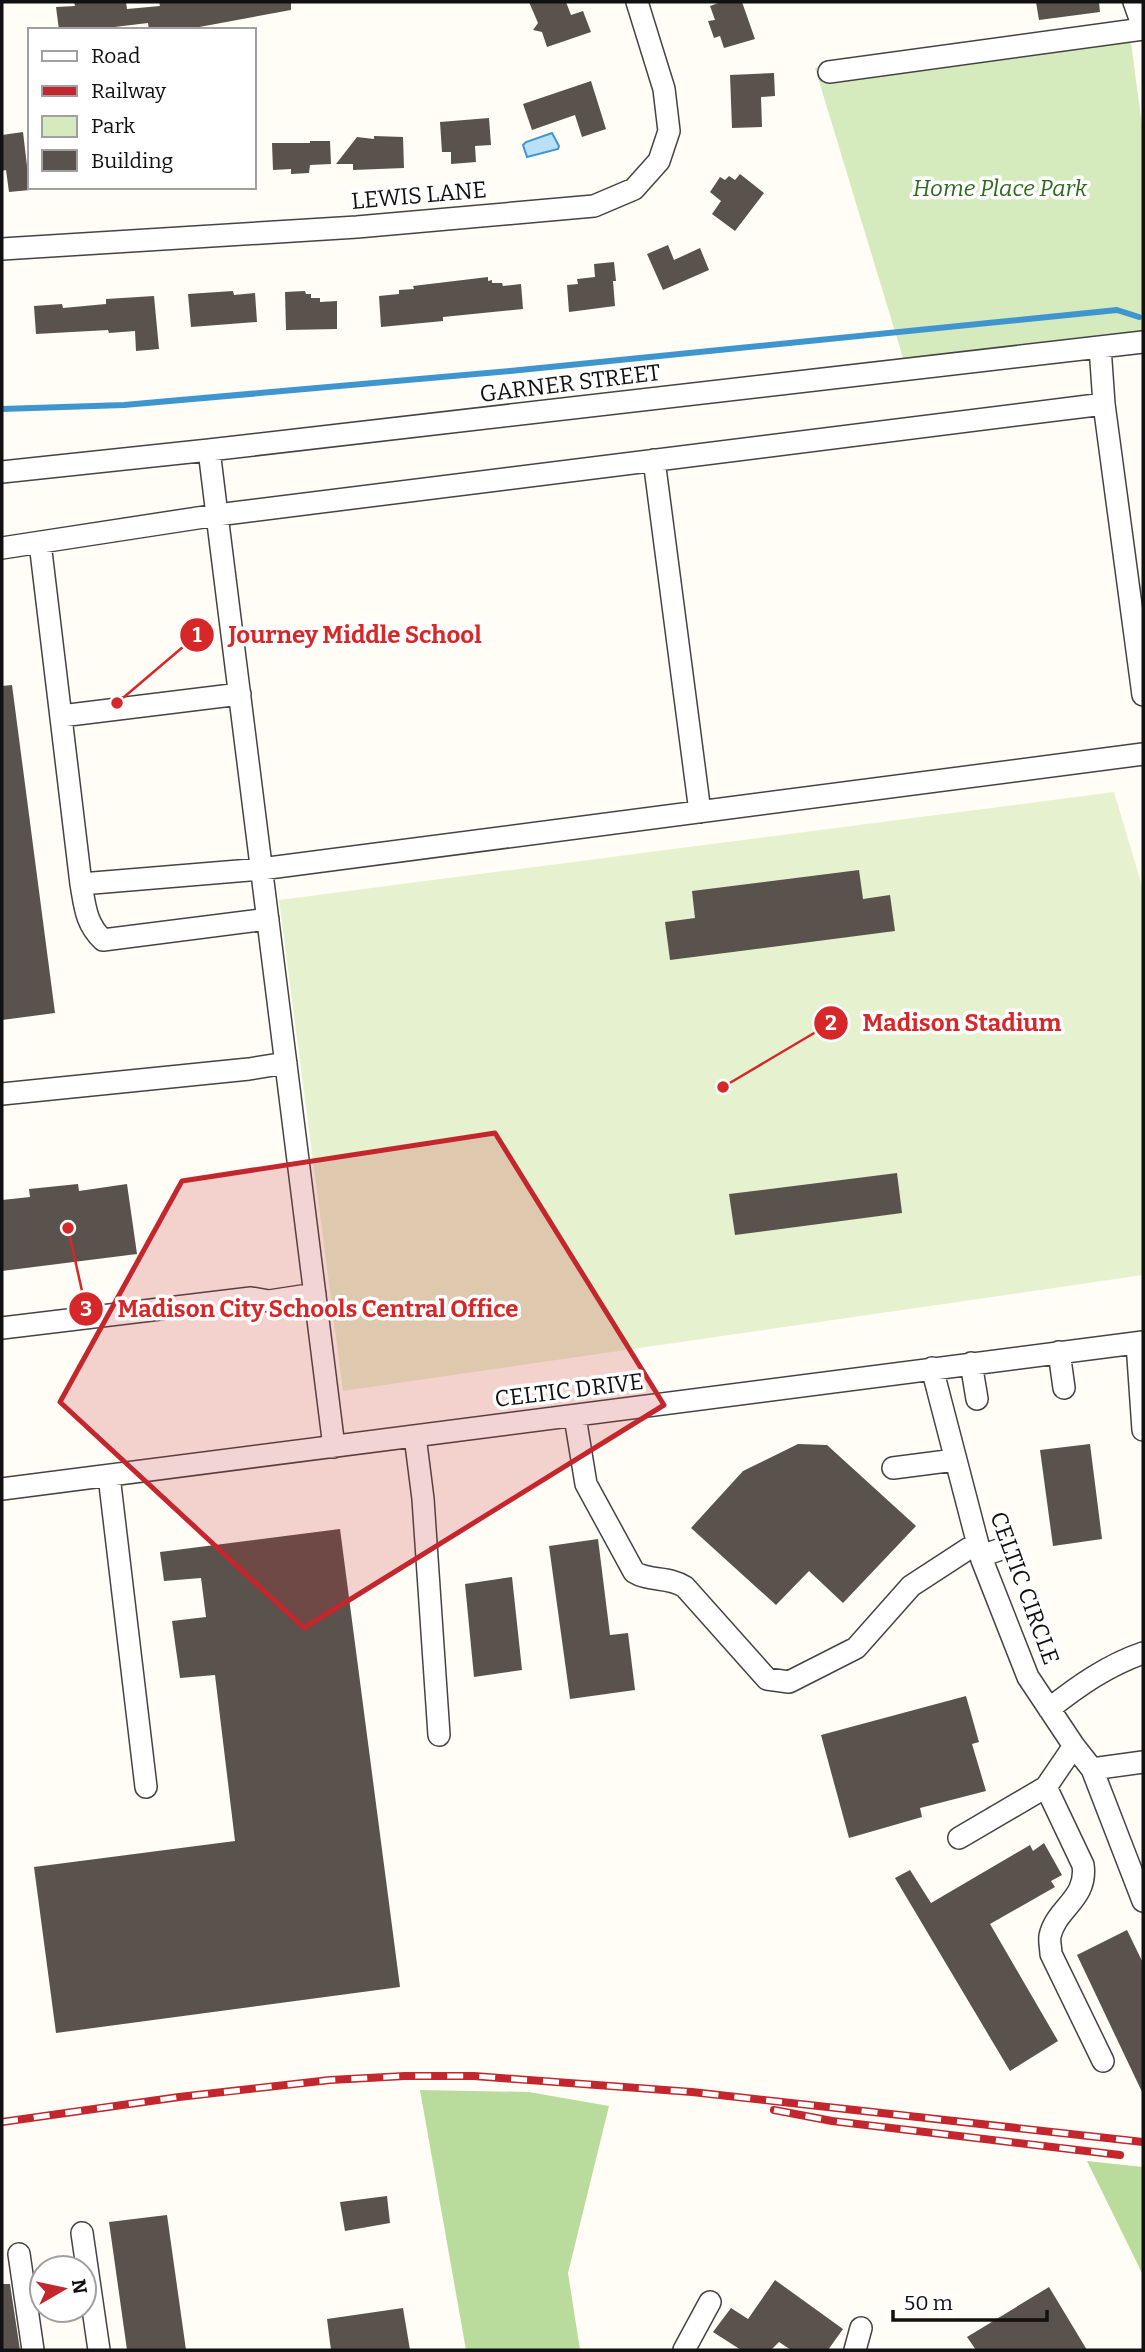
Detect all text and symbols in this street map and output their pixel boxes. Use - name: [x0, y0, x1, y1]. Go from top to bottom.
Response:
- legend: [28, 28, 256, 189]
- text: Road: [91, 43, 140, 69]
- text: Railway: [91, 78, 167, 104]
- text: Park: [91, 113, 135, 139]
- text: Building: [91, 148, 174, 174]
- park label: Home Place Park: [913, 174, 1088, 202]
- street label: LEWIS LANE: [350, 175, 488, 215]
- street label: GARNER STREET: [478, 358, 662, 408]
- callout: Journey Middle School: [180, 612, 496, 657]
- text: Journey Middle School: [226, 621, 482, 649]
- text: 1: [192, 622, 202, 648]
- callout: Madison Stadium: [813, 1000, 1075, 1045]
- text: Madison Stadium: [863, 1009, 1062, 1037]
- text: 2: [825, 1010, 837, 1036]
- callout: Madison City Schools Central Office: [68, 1286, 532, 1331]
- text: Madison City Schools Central Office: [118, 1295, 518, 1323]
- text: 3: [80, 1296, 92, 1322]
- street label: CELTIC DRIVE: [493, 1367, 645, 1413]
- street label: CELTIC CIRCLE: [984, 1508, 1066, 1668]
- north arrow: [28, 2254, 98, 2324]
- text: N: [67, 2277, 92, 2296]
- scale bar: [893, 2278, 1047, 2322]
- text: 50 m: [904, 2290, 953, 2316]

